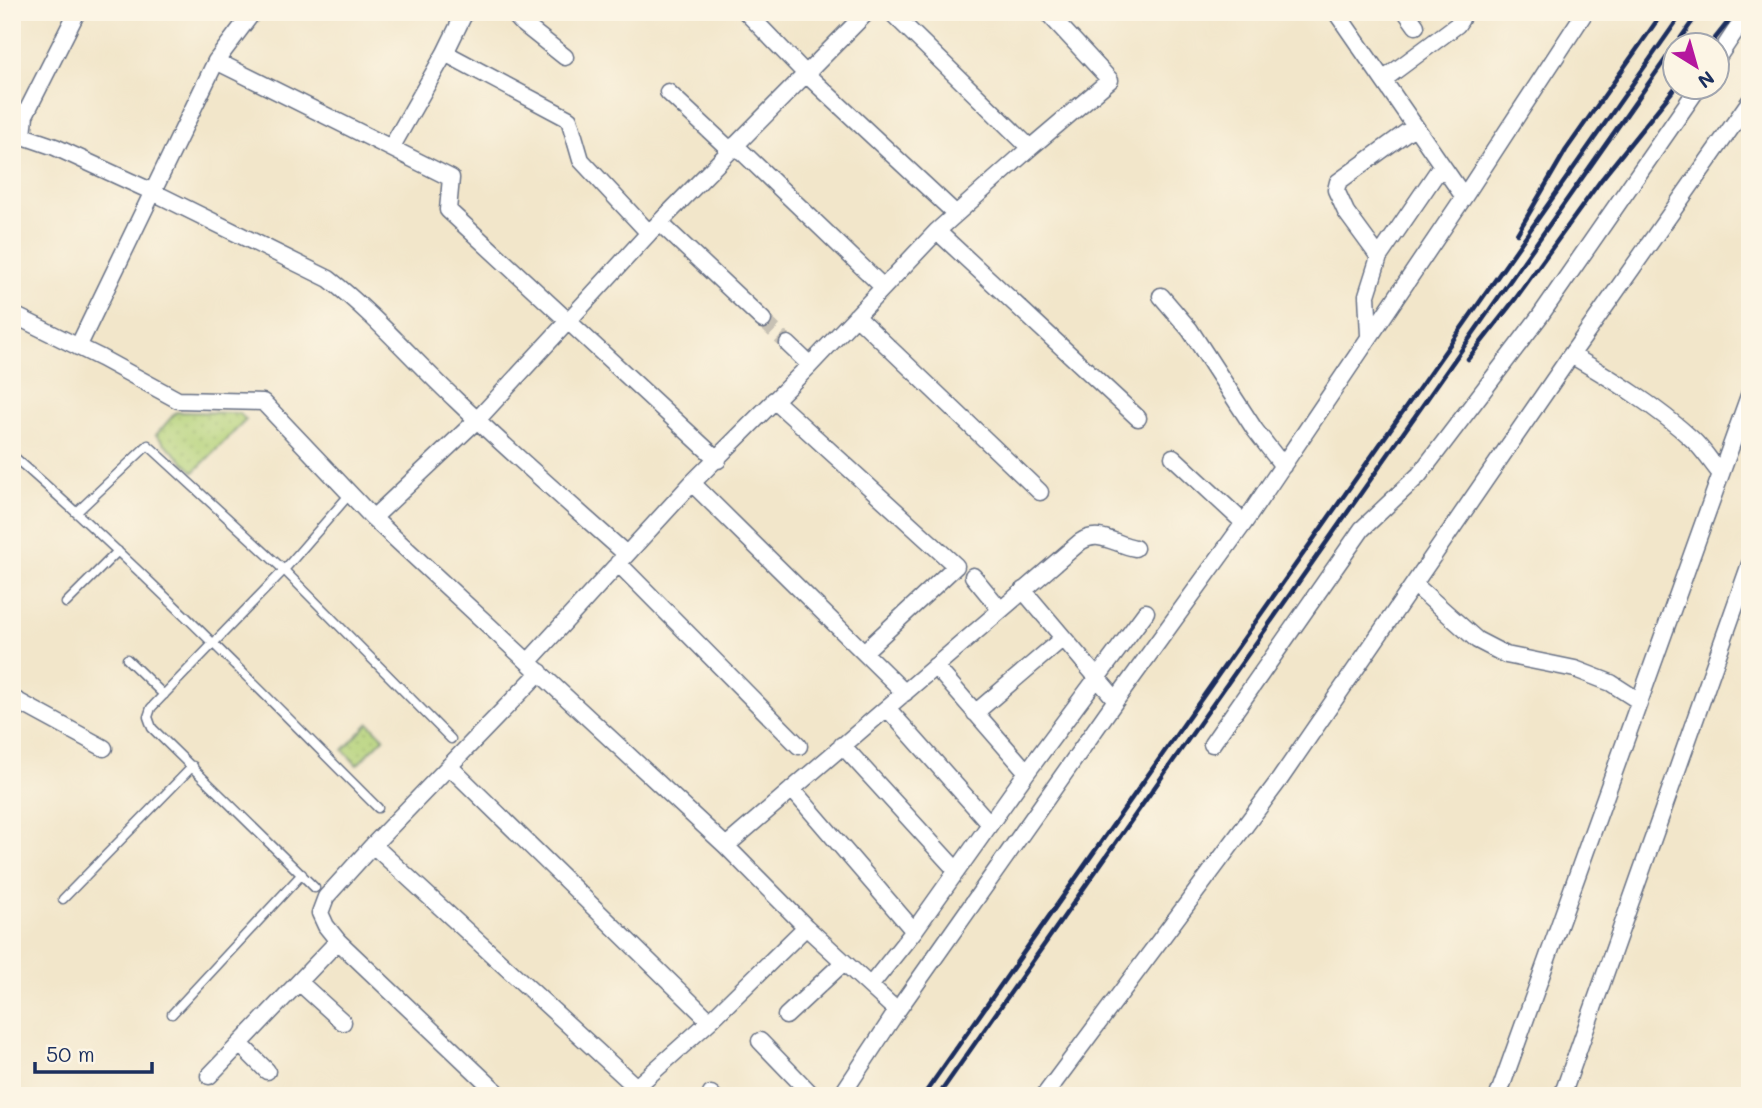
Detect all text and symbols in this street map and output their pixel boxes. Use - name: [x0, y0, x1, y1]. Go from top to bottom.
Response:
- north arrow: [1660, 32, 1730, 102]
- text: N: [1693, 66, 1720, 94]
- scale bar: [35, 1031, 152, 1075]
- text: 50 m: [46, 1040, 95, 1067]

